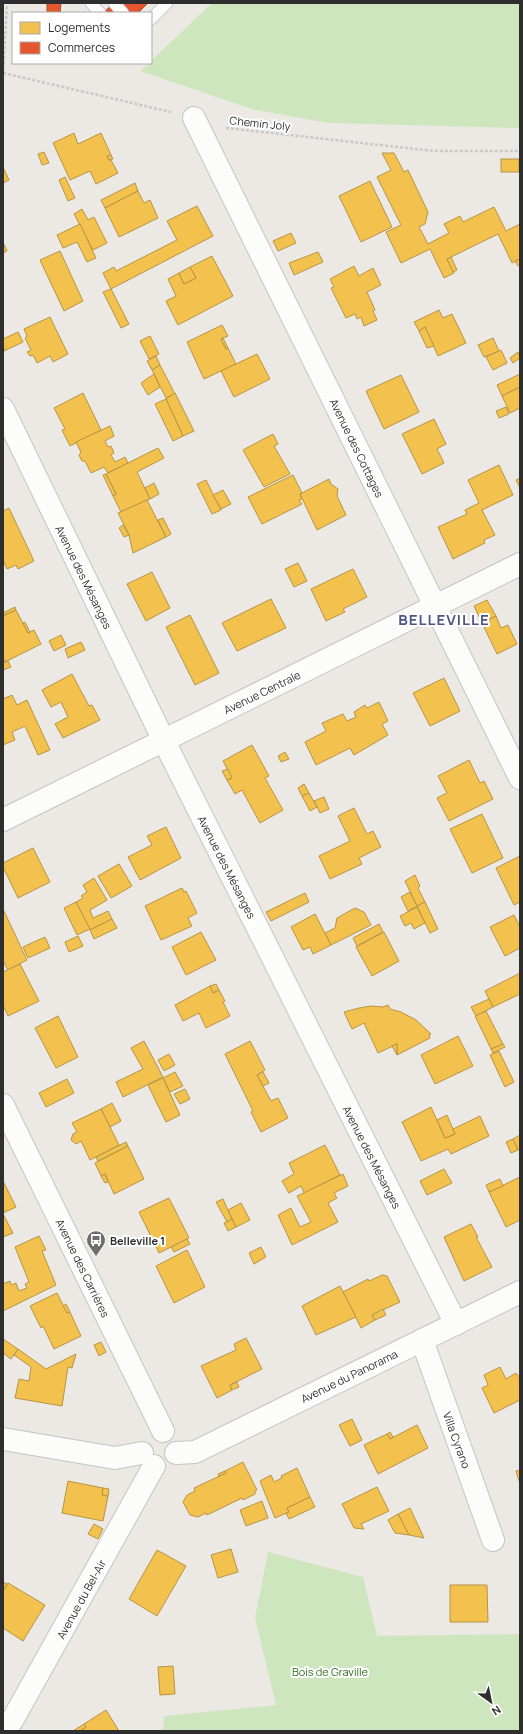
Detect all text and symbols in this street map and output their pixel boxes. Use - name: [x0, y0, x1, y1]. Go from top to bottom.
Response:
- legend: [12, 12, 152, 64]
- text: Logements: [48, 19, 110, 36]
- text: Commerces: [48, 39, 115, 56]
- street label: Chemin Joly: [229, 112, 291, 134]
- street label: Avenue des Cottages: [327, 396, 388, 500]
- street label: Avenue des Mésanges: [52, 523, 116, 632]
- district label: BELLEVILLE: [398, 609, 490, 630]
- street label: Avenue Centrale: [221, 667, 303, 717]
- street label: Avenue des Mésanges: [195, 813, 260, 921]
- street label: Avenue des Mésanges: [340, 1103, 405, 1211]
- street label: Avenue des Carrières: [53, 1216, 113, 1320]
- bus stop icon: Belleville 1: [85, 1229, 107, 1257]
- place label: Belleville 1: [110, 1233, 165, 1248]
- street label: Avenue du Panorama: [298, 1346, 400, 1406]
- street label: Villa Cyrano: [440, 1410, 474, 1471]
- street label: Avenue du Bel-Air: [53, 1557, 109, 1641]
- park label: Bois de Graville: [292, 1664, 369, 1679]
- north arrow: [471, 1682, 511, 1722]
- text: N: [489, 1702, 504, 1719]

